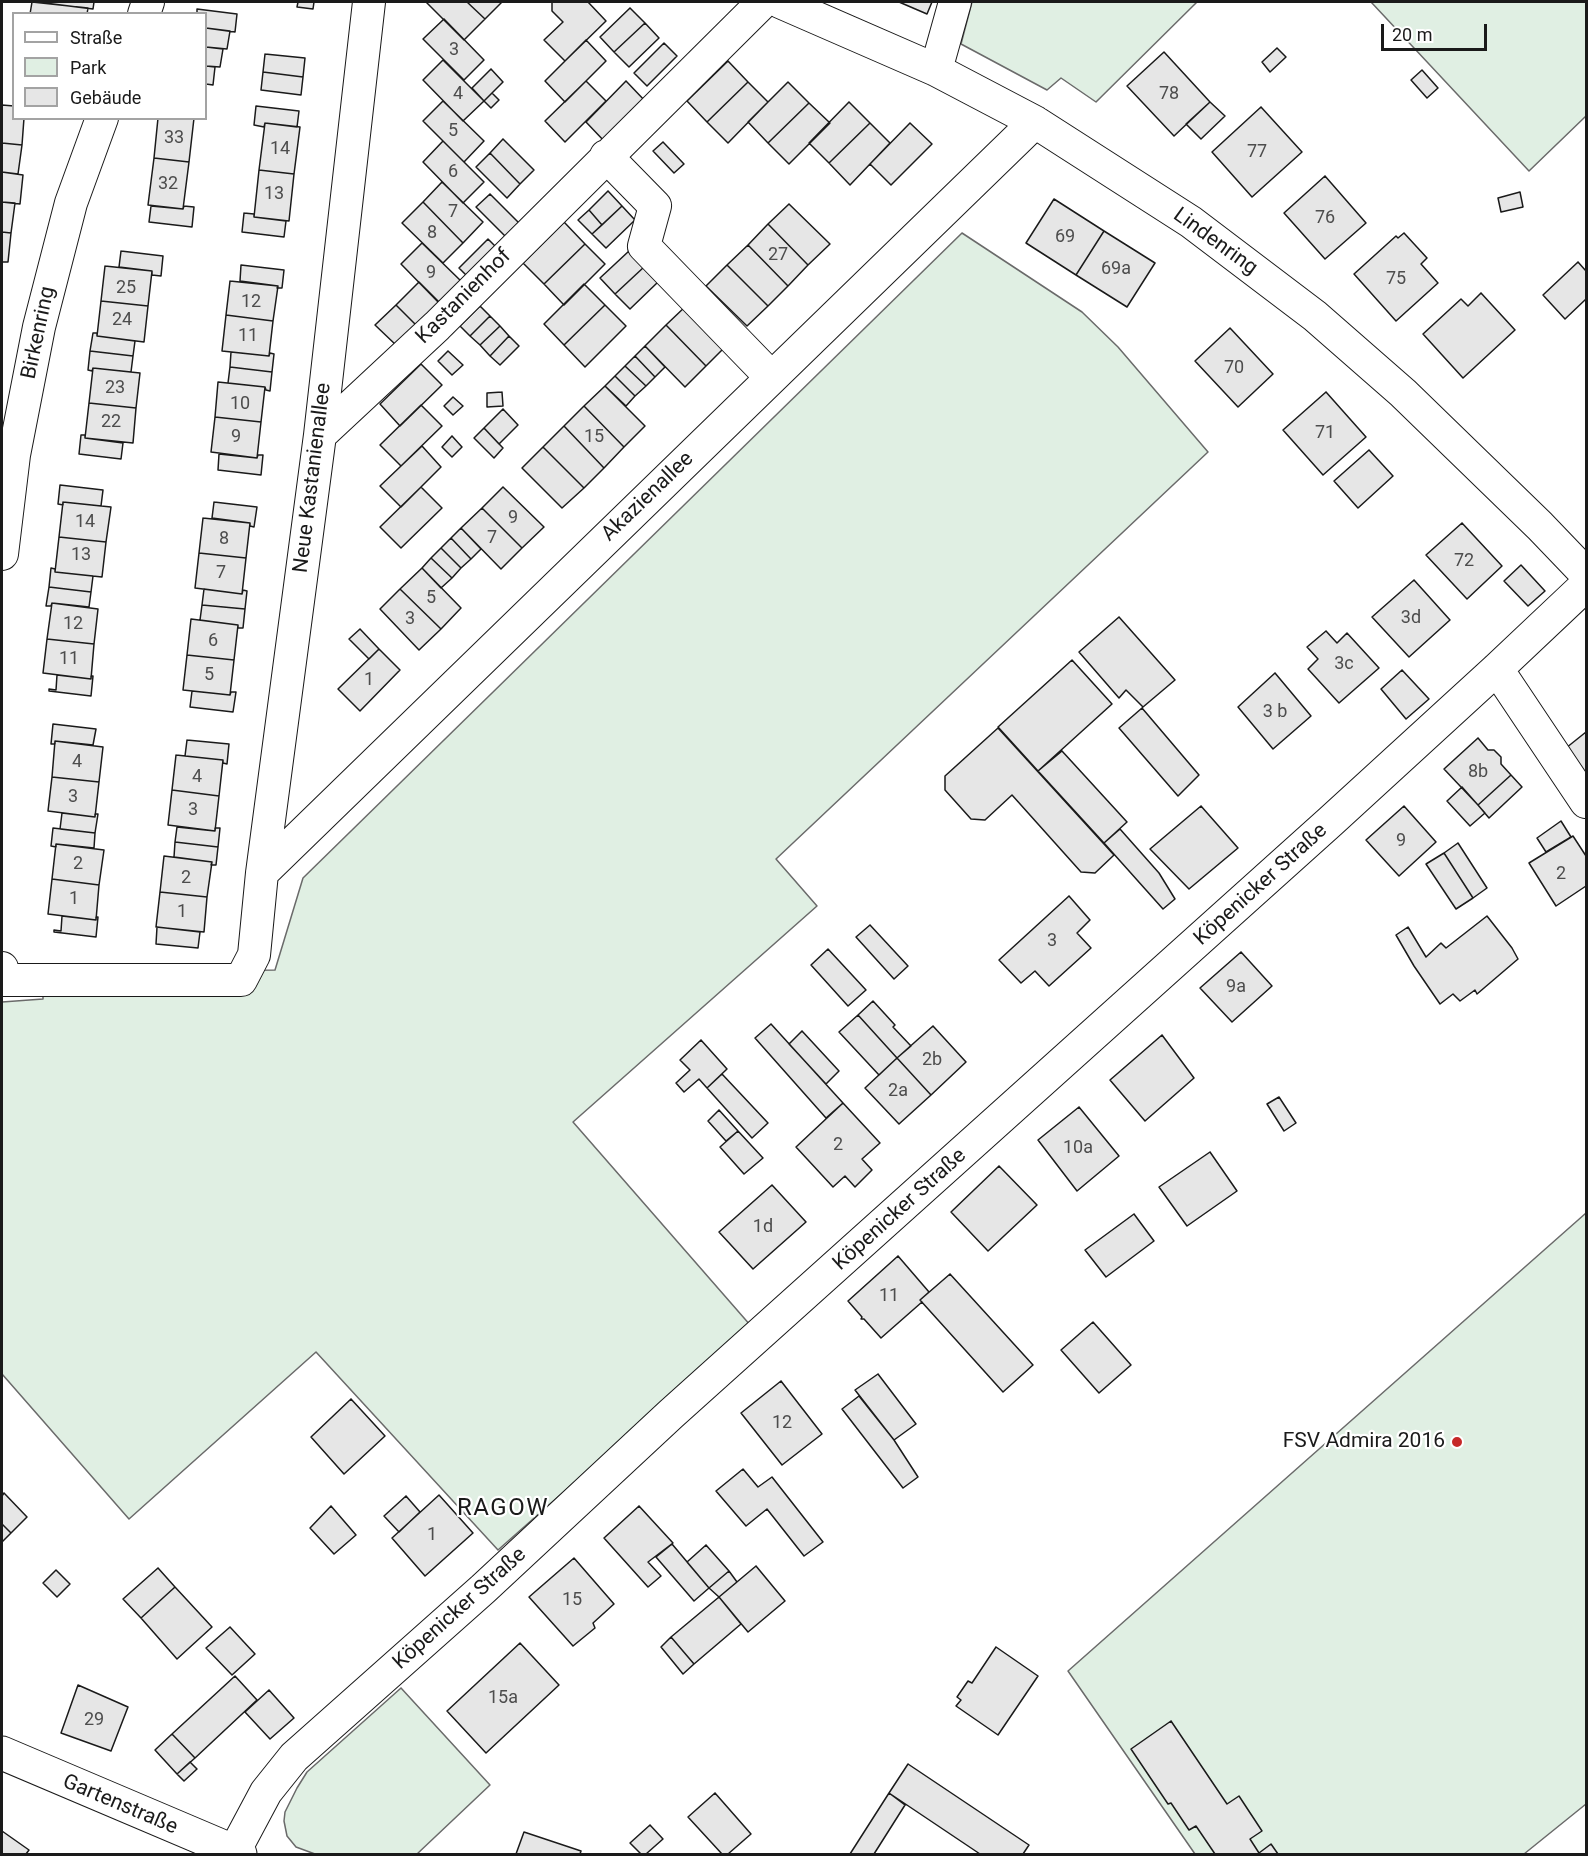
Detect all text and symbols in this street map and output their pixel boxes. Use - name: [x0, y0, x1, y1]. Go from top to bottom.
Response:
- legend: [12, 12, 207, 120]
- scale bar: [1384, 12, 1490, 50]
- text: 20 m: [1392, 24, 1432, 45]
- text: Straße: [70, 27, 122, 48]
- house number: 3: [449, 39, 459, 61]
- text: Park: [70, 57, 106, 78]
- house number: 4: [453, 83, 463, 105]
- house number: 78: [1159, 83, 1179, 105]
- text: Gebäude: [70, 87, 141, 108]
- house number: 5: [448, 120, 458, 142]
- house number: 33: [164, 127, 184, 149]
- house number: 14: [270, 138, 290, 160]
- house number: 77: [1247, 141, 1267, 163]
- house number: 6: [448, 161, 458, 183]
- house number: 32: [158, 173, 178, 195]
- house number: 13: [264, 183, 284, 205]
- house number: 7: [448, 201, 458, 223]
- street label: Lindenring: [1168, 203, 1262, 281]
- house number: 76: [1315, 207, 1335, 229]
- house number: 8: [427, 222, 437, 244]
- house number: 69: [1055, 226, 1075, 248]
- street label: Kastanienhof: [411, 244, 517, 350]
- house number: 27: [768, 244, 788, 266]
- house number: 69a: [1101, 258, 1131, 280]
- house number: 9: [426, 262, 436, 284]
- house number: 75: [1386, 268, 1406, 290]
- house number: 25: [116, 277, 136, 299]
- street label: Birkenring: [17, 284, 61, 382]
- house number: 12: [241, 291, 261, 313]
- house number: 24: [112, 309, 132, 331]
- house number: 11: [238, 325, 258, 347]
- house number: 70: [1224, 357, 1244, 379]
- house number: 23: [105, 377, 125, 399]
- street label: Neue Kastanienallee: [289, 382, 337, 574]
- house number: 10: [230, 393, 250, 415]
- house number: 22: [101, 411, 121, 433]
- house number: 71: [1315, 422, 1335, 444]
- house number: 9: [231, 426, 241, 448]
- house number: 15: [584, 426, 604, 448]
- street label: Akazienallee: [597, 447, 699, 547]
- house number: 9: [508, 507, 518, 529]
- house number: 14: [75, 511, 95, 533]
- house number: 7: [487, 527, 497, 549]
- house number: 8: [219, 528, 229, 550]
- house number: 13: [71, 544, 91, 566]
- house number: 72: [1454, 550, 1474, 572]
- house number: 7: [216, 562, 226, 584]
- house number: 5: [426, 587, 436, 609]
- house number: 3d: [1401, 607, 1421, 629]
- house number: 3: [405, 608, 415, 630]
- house number: 12: [63, 613, 83, 635]
- house number: 6: [208, 630, 218, 652]
- house number: 11: [59, 648, 79, 670]
- house number: 3c: [1334, 653, 1354, 675]
- house number: 5: [204, 664, 214, 686]
- house number: 1: [364, 669, 374, 691]
- house number: 3 b: [1263, 701, 1287, 723]
- house number: 4: [72, 751, 82, 773]
- house number: 8b: [1468, 761, 1488, 783]
- house number: 4: [192, 766, 202, 788]
- house number: 3: [68, 786, 78, 808]
- house number: 3: [188, 799, 198, 821]
- street label: Köpenicker Straße: [1189, 819, 1333, 951]
- house number: 9: [1396, 830, 1406, 852]
- house number: 2: [73, 853, 83, 875]
- house number: 2: [1556, 863, 1566, 885]
- house number: 2: [181, 867, 191, 889]
- house number: 1: [69, 888, 79, 910]
- house number: 1: [177, 901, 187, 923]
- house number: 3: [1047, 930, 1057, 952]
- house number: 9a: [1226, 976, 1246, 998]
- house number: 2b: [922, 1049, 942, 1071]
- house number: 2a: [888, 1080, 908, 1102]
- house number: 2: [833, 1134, 843, 1156]
- house number: 10a: [1063, 1137, 1093, 1159]
- street label: Köpenicker Straße: [828, 1144, 972, 1276]
- house number: 1d: [753, 1216, 773, 1238]
- house number: 11: [879, 1285, 899, 1307]
- house number: 12: [772, 1412, 792, 1434]
- place label: FSV Admira 2016: [1283, 1429, 1445, 1455]
- marker: FSV Admira 2016: [1450, 1435, 1464, 1449]
- district label: RAGOW: [457, 1495, 549, 1523]
- house number: 1: [427, 1524, 437, 1546]
- street label: Köpenicker Straße: [388, 1543, 532, 1675]
- house number: 15: [562, 1589, 582, 1611]
- house number: 15a: [488, 1687, 518, 1709]
- house number: 29: [84, 1709, 104, 1731]
- street label: Gartenstraße: [59, 1769, 181, 1841]

